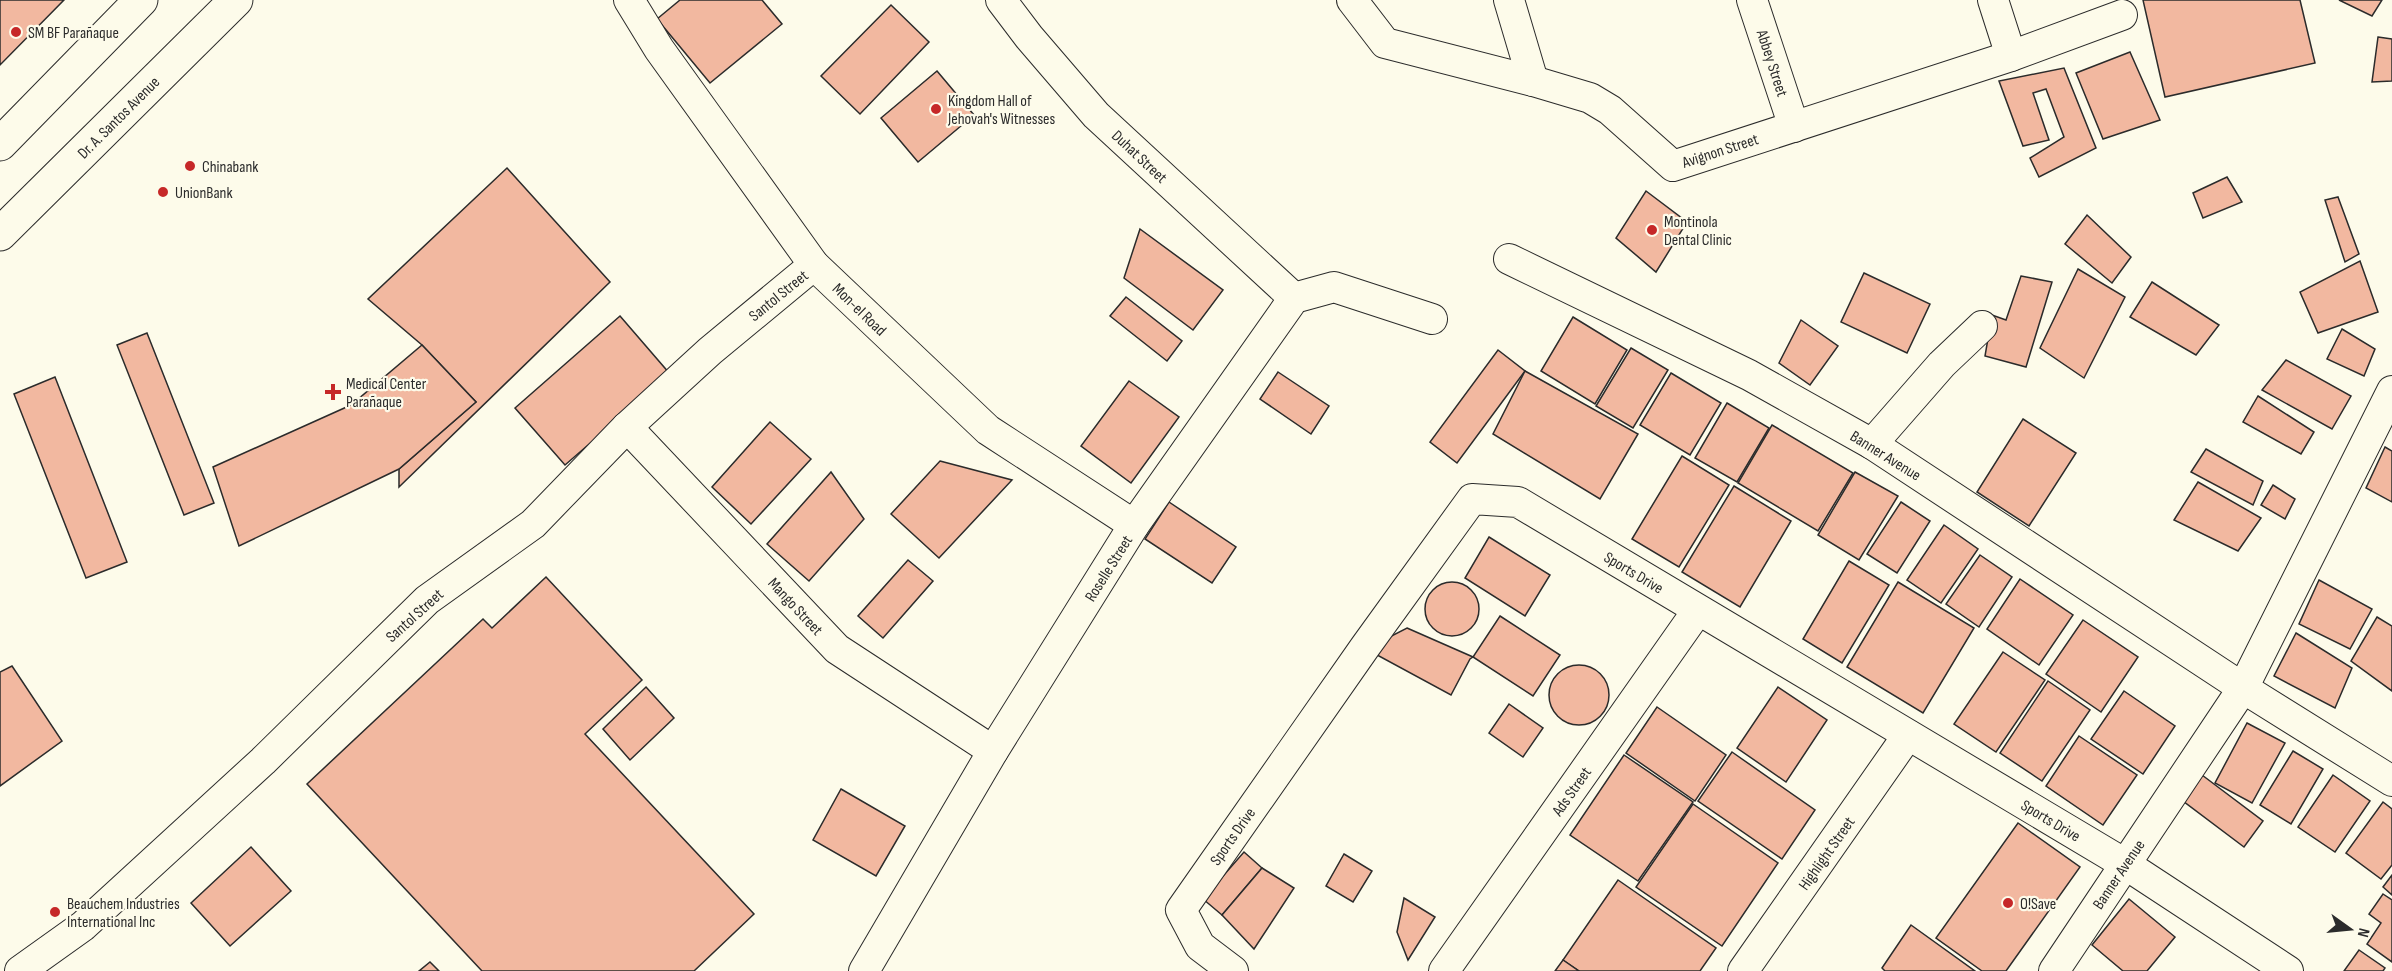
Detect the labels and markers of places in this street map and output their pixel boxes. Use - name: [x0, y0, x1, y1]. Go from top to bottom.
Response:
- place label: SM BF Parañaque: [28, 24, 119, 43]
- marker: SM BF Parañaque: [9, 25, 23, 39]
- place label: Kingdom Hall of Jehovah's Witnesses: [947, 92, 1056, 129]
- marker: Kingdom Hall of Jehovah's Witnesses: [929, 102, 943, 116]
- place label: Chinabank: [202, 158, 258, 177]
- marker: Chinabank: [183, 159, 197, 173]
- place label: UnionBank: [175, 184, 233, 203]
- marker: UnionBank: [156, 185, 170, 199]
- place label: Montinola Dental Clinic: [1664, 213, 1732, 250]
- marker: Montinola Dental Clinic: [1645, 223, 1659, 237]
- place label: Medical Center Parañaque: [346, 375, 427, 412]
- marker: Medical Center Parañaque: [324, 383, 342, 401]
- place label: Beauchem Industries International Inc: [67, 895, 180, 932]
- place label: O!Save: [2020, 895, 2056, 914]
- marker: O!Save: [2001, 896, 2015, 910]
- marker: Beauchem Industries International Inc: [48, 905, 62, 919]

